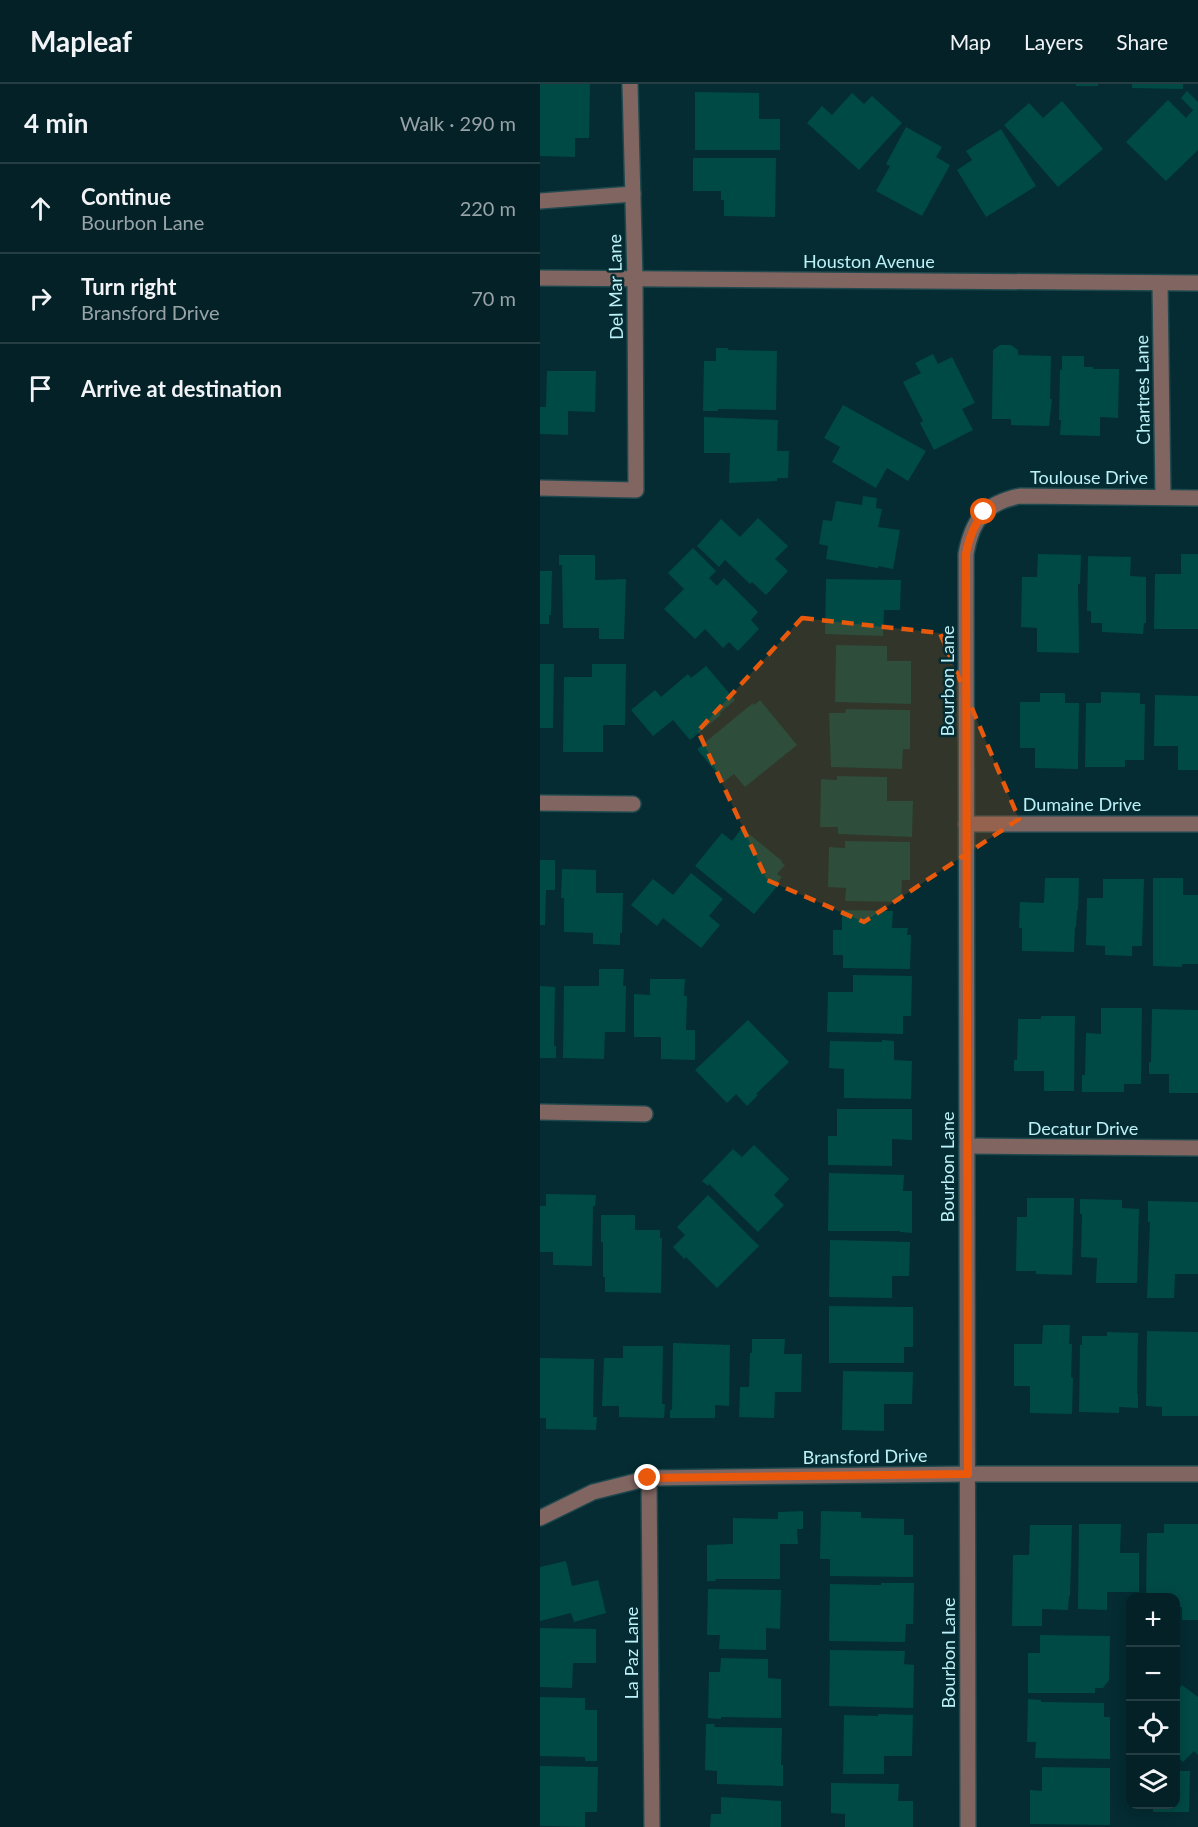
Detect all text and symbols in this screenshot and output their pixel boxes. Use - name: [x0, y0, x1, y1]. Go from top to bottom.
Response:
- text: Mapleaf: [30, 24, 132, 58]
- text: Map: [950, 29, 991, 54]
- text: Layers: [1024, 29, 1083, 54]
- text: Share: [1116, 29, 1168, 54]
- text: 4 min: [24, 107, 88, 139]
- text: Walk · 290 m: [400, 111, 516, 135]
- text: Continue: [81, 183, 171, 210]
- icon: ahead: [24, 192, 57, 225]
- text: 220 m: [460, 196, 516, 220]
- text: Bourbon Lane: [81, 210, 204, 234]
- street label: Del Mar Lane: [603, 234, 627, 340]
- street label: Houston Avenue: [803, 250, 935, 272]
- text: Turn right: [81, 273, 176, 300]
- icon: right: [24, 282, 57, 315]
- text: 70 m: [471, 286, 516, 310]
- text: Bransford Drive: [81, 300, 220, 324]
- street label: Chartres Lane: [1130, 335, 1154, 445]
- icon: arrive: [24, 372, 57, 405]
- text: Arrive at destination: [81, 375, 282, 402]
- street label: Toulouse Drive: [1030, 466, 1148, 488]
- route start: [970, 498, 996, 524]
- street label: Bourbon Lane: [936, 626, 958, 736]
- street label: Dumaine Drive: [1023, 793, 1141, 815]
- street label: Bourbon Lane: [936, 1112, 958, 1222]
- street label: Decatur Drive: [1028, 1117, 1138, 1139]
- street label: Bransford Drive: [802, 1444, 928, 1468]
- route end: [634, 1464, 660, 1490]
- map controls: [1126, 1593, 1180, 1809]
- button: +: [1126, 1593, 1180, 1647]
- street label: Bourbon Lane: [937, 1598, 959, 1708]
- street label: La Paz Lane: [620, 1607, 642, 1699]
- button: −: [1126, 1647, 1180, 1701]
- button: locate: [1126, 1701, 1180, 1755]
- button: layers: [1126, 1755, 1180, 1809]

